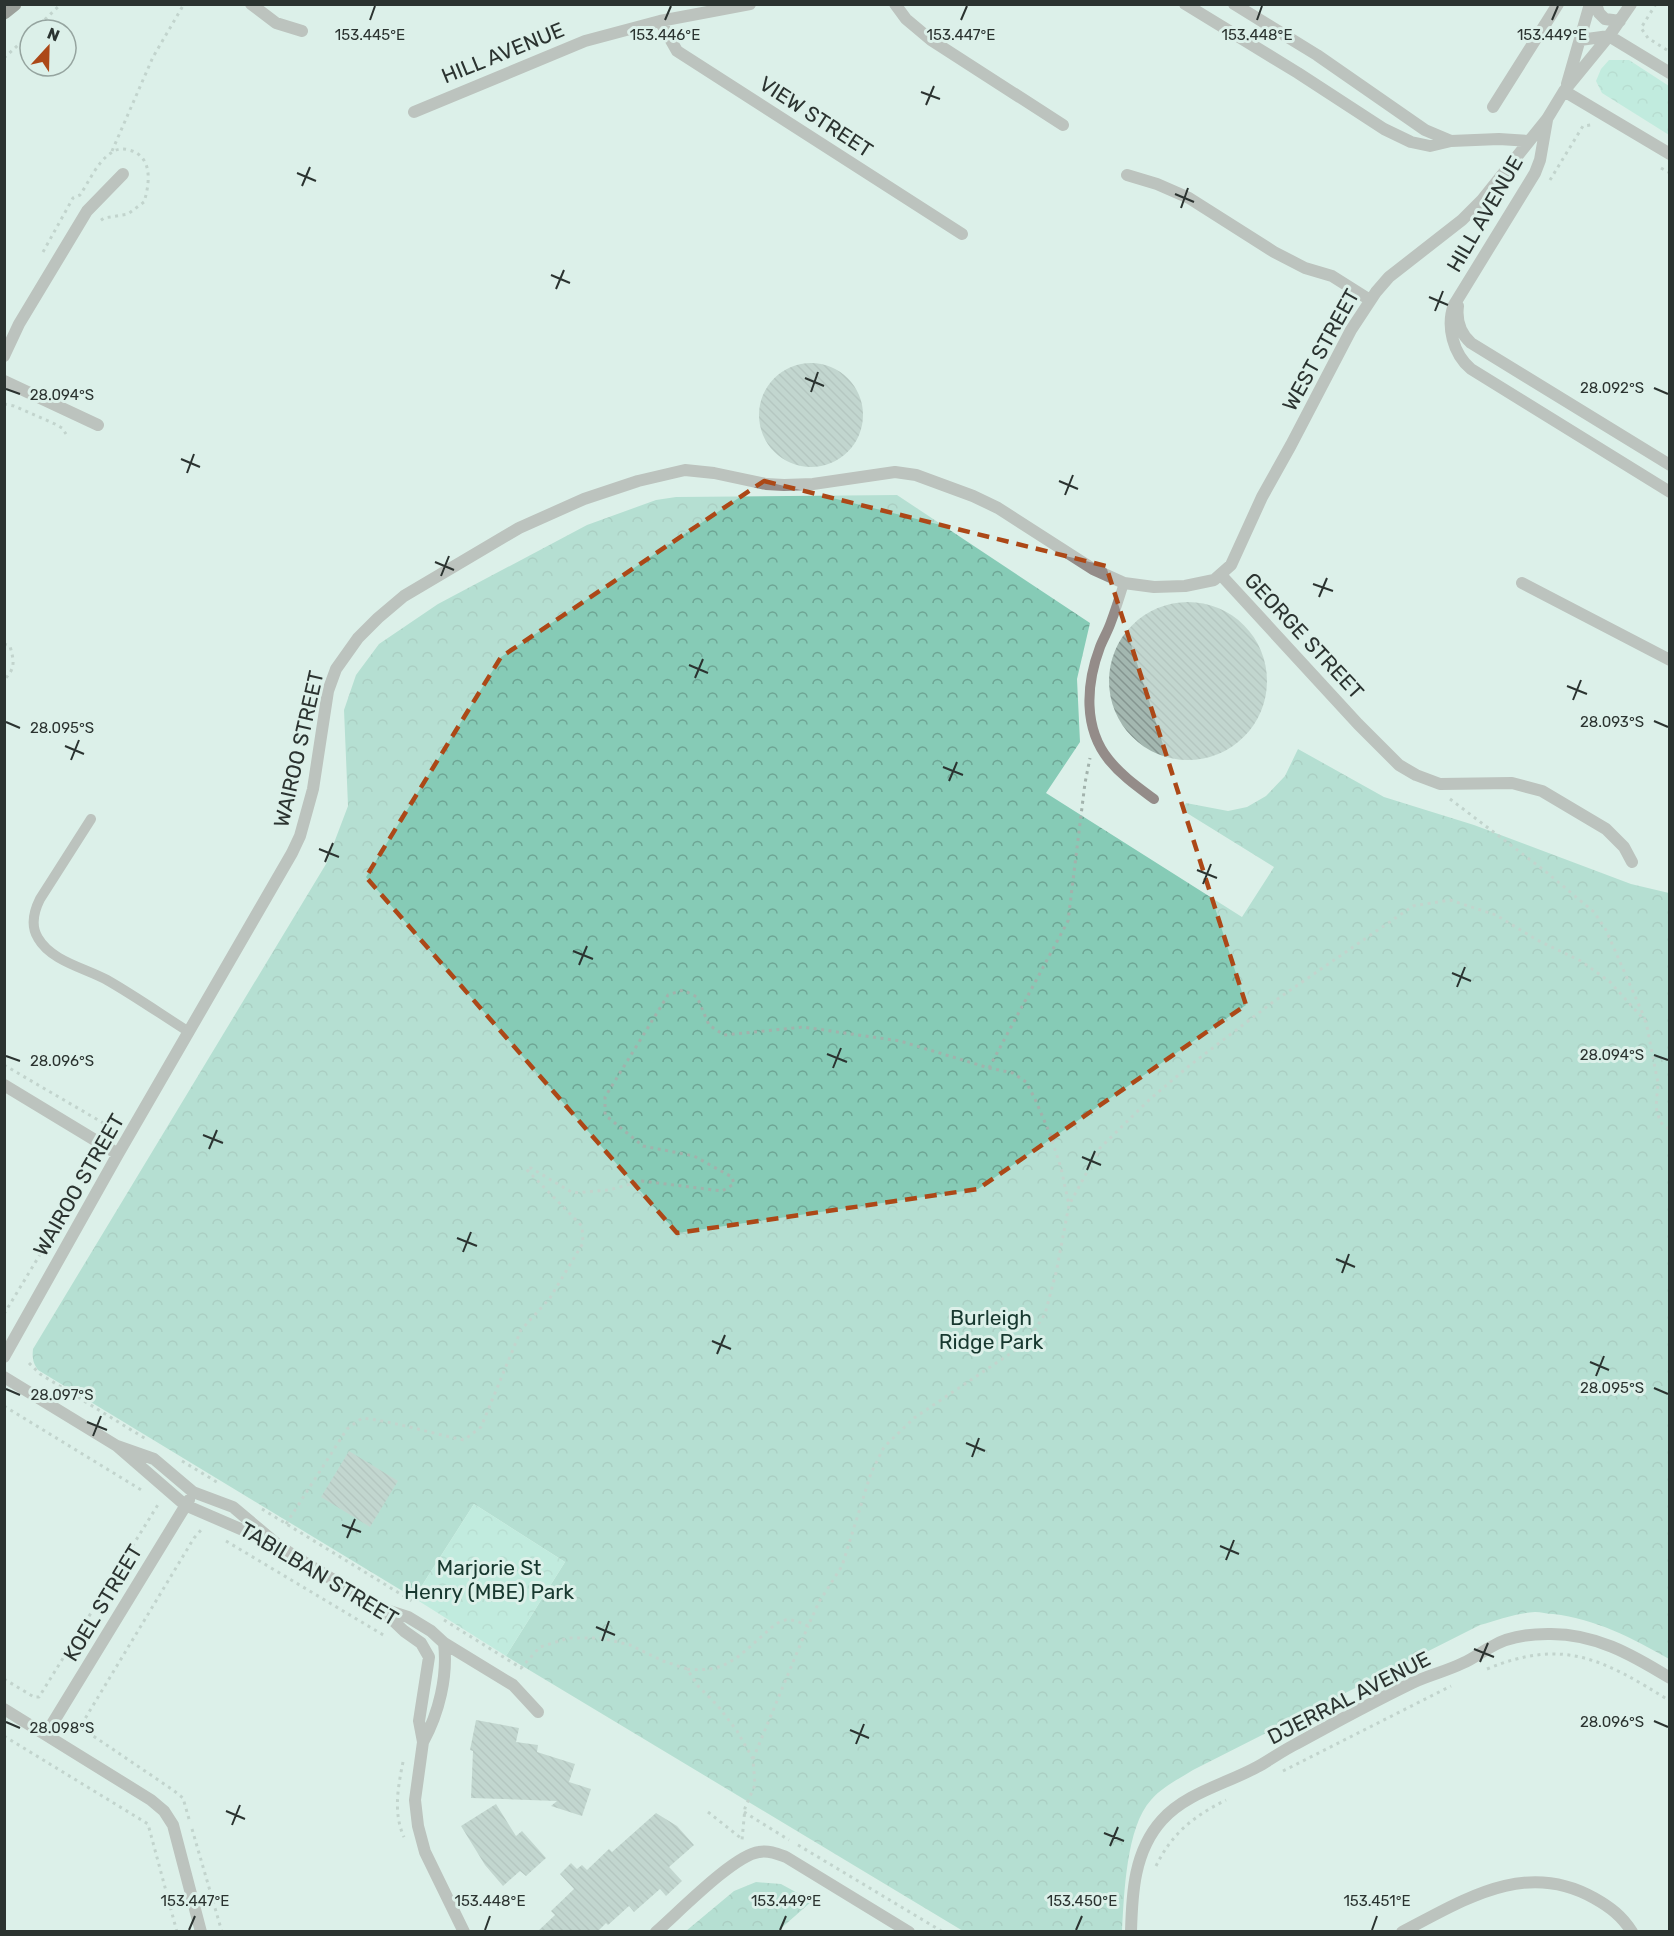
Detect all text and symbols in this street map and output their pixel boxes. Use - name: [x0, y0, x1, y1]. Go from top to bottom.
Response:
- street label: HILL AVENUE: [438, 17, 568, 88]
- north arrow: [18, 18, 78, 78]
- text: N: [45, 24, 62, 46]
- text: 153.445°E: [335, 26, 405, 44]
- text: 153.446°E: [630, 26, 700, 44]
- text: 153.447°E: [927, 26, 995, 44]
- text: 153.448°E: [1222, 26, 1292, 44]
- text: 153.449°E: [1517, 26, 1587, 44]
- street label: VIEW STREET: [755, 71, 878, 163]
- street label: HILL AVENUE: [1441, 151, 1528, 276]
- street label: WEST STREET: [1277, 284, 1364, 415]
- text: 28.092°S: [1580, 379, 1644, 397]
- text: 28.094°S: [30, 386, 94, 404]
- street label: GEORGE STREET: [1239, 567, 1369, 704]
- street label: WAIROO STREET: [268, 668, 329, 830]
- text: 28.093°S: [1580, 713, 1644, 731]
- text: 28.095°S: [30, 719, 94, 737]
- text: 28.094°S: [1580, 1046, 1644, 1064]
- text: 28.096°S: [30, 1052, 94, 1070]
- street label: WAIROO STREET: [28, 1109, 129, 1260]
- park label: Burleigh Ridge Park: [939, 1305, 1043, 1354]
- text: 28.095°S: [1580, 1379, 1644, 1397]
- text: 28.097°S: [30, 1386, 94, 1404]
- street label: TABILBAN STREET: [236, 1516, 403, 1631]
- street label: KOEL STREET: [58, 1540, 147, 1666]
- park label: Marjorie St Henry (MBE) Park: [404, 1555, 574, 1604]
- street label: DJERRAL AVENUE: [1263, 1646, 1434, 1749]
- text: 28.096°S: [1580, 1713, 1644, 1731]
- text: 28.098°S: [30, 1719, 94, 1737]
- text: 153.447°E: [161, 1892, 229, 1910]
- text: 153.448°E: [455, 1892, 525, 1910]
- text: 153.449°E: [751, 1892, 821, 1910]
- text: 153.450°E: [1047, 1892, 1117, 1910]
- text: 153.451°E: [1343, 1892, 1411, 1910]

